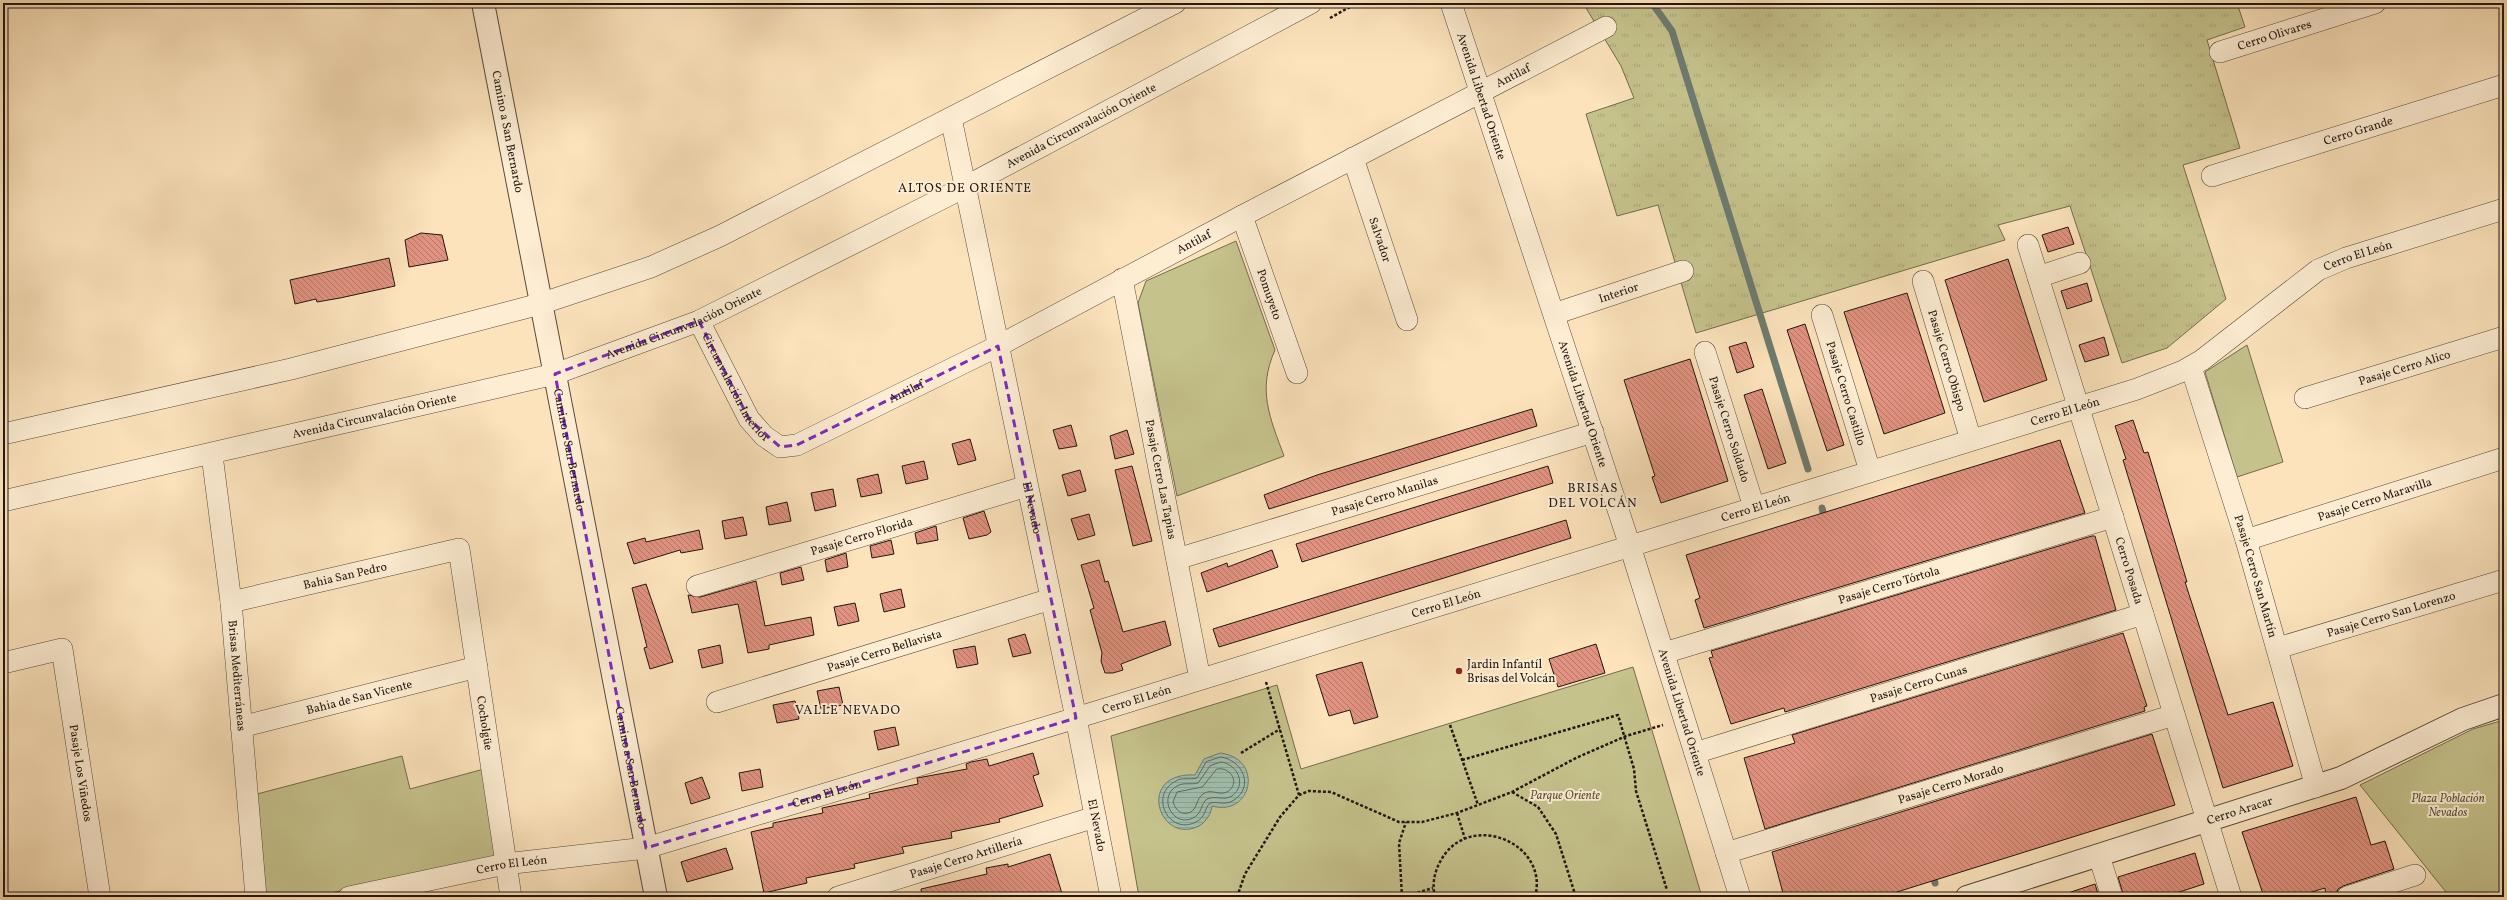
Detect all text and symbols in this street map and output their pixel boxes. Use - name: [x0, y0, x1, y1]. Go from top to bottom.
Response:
- street label: Cerro Olivares: [2236, 17, 2314, 55]
- street label: Avenida Libertad Oriente: [1452, 31, 1509, 162]
- street label: Antilaf: [1493, 60, 1535, 92]
- street label: Camino a San Bernardo: [487, 69, 527, 194]
- street label: Avenida Circunvalación Oriente: [1003, 80, 1160, 173]
- street label: Cerro Grande: [2322, 113, 2395, 150]
- district label: ALTOS DE ORIENTE: [898, 180, 1032, 198]
- street label: Salvador: [1364, 215, 1394, 265]
- street label: Antilaf: [1174, 226, 1216, 258]
- street label: Cerro El León: [2321, 237, 2394, 276]
- street label: Pomuyeto: [1252, 267, 1285, 322]
- street label: Interior: [1597, 279, 1641, 308]
- street label: Avenida Circunvalación Oriente: [604, 284, 765, 364]
- street label: Pasaje Cerro Obispo: [1923, 308, 1969, 414]
- street label: Circunvalación Interior: [697, 331, 772, 446]
- street label: Avenida Libertad Oriente: [1554, 339, 1611, 470]
- street label: Pasaje Cerro Castillo: [1822, 340, 1869, 448]
- street label: Pasaje Cerro Alico: [2357, 347, 2453, 390]
- street label: Pasaje Cerro Soldado: [1704, 374, 1753, 485]
- street label: Antilaf: [886, 376, 929, 407]
- street label: Camino a San Bernardo: [549, 387, 588, 512]
- street label: Avenida Circunvalación Oriente: [291, 390, 458, 443]
- street label: Cerro El León: [2029, 394, 2102, 431]
- street label: Pasaje Cerro Las Tapias: [1141, 418, 1180, 541]
- street label: Pasaje Cerro Manilas: [1330, 473, 1440, 520]
- street label: Pasaje Cerro Maravilla: [2316, 474, 2434, 526]
- street label: El Nevado: [1018, 480, 1044, 536]
- district label: BRISAS DEL VOLCÁN: [1548, 480, 1638, 513]
- street label: Cerro El León: [1719, 490, 1792, 526]
- street label: Pasaje Cerro San Martín: [2229, 513, 2280, 640]
- street label: Pasaje Cerro Florida: [809, 514, 915, 560]
- street label: Cerro Posada: [2110, 535, 2146, 606]
- street label: Bahia San Pedro: [302, 559, 389, 594]
- street label: Pasaje Cerro Tórtola: [1837, 563, 1942, 609]
- street label: Cerro El León: [1410, 586, 1483, 622]
- street label: Pasaje Cerro San Lorenzo: [2325, 588, 2458, 642]
- street label: Brisas Mediterráneas: [224, 619, 249, 732]
- street label: Pasaje Cerro Bellavista: [825, 626, 944, 677]
- street label: Avenida Libertad Oriente: [1654, 647, 1709, 779]
- place label: Jardin Infantíl Brisas del Volcán: [1467, 657, 1555, 687]
- street label: Pasaje Cerro Cunas: [1868, 662, 1969, 707]
- marker: Jardin Infantíl Brisas del Volcán: [1454, 666, 1464, 676]
- street label: Bahia de San Vicente: [305, 677, 414, 719]
- street label: Cerro El León: [1100, 682, 1173, 718]
- street label: Cocholgüe: [472, 695, 496, 752]
- district label: VALLE NEVADO: [795, 702, 901, 720]
- street label: Camino a San Bernardo: [610, 706, 650, 830]
- street label: Pasaje Los Viñedos: [65, 723, 95, 823]
- street label: Pasaje Cerro Morado: [1896, 761, 2006, 809]
- street label: Cerro El León: [790, 776, 863, 812]
- park label: Parque Oriente: [1530, 788, 1601, 804]
- park label: Plaza Población Nevados: [2411, 791, 2485, 821]
- street label: Cerro Aracar: [2205, 793, 2275, 829]
- street label: El Nevado: [1083, 798, 1109, 853]
- street label: Pasaje Cerro Artillería: [908, 833, 1024, 883]
- street label: Cerro El León: [475, 852, 548, 879]

